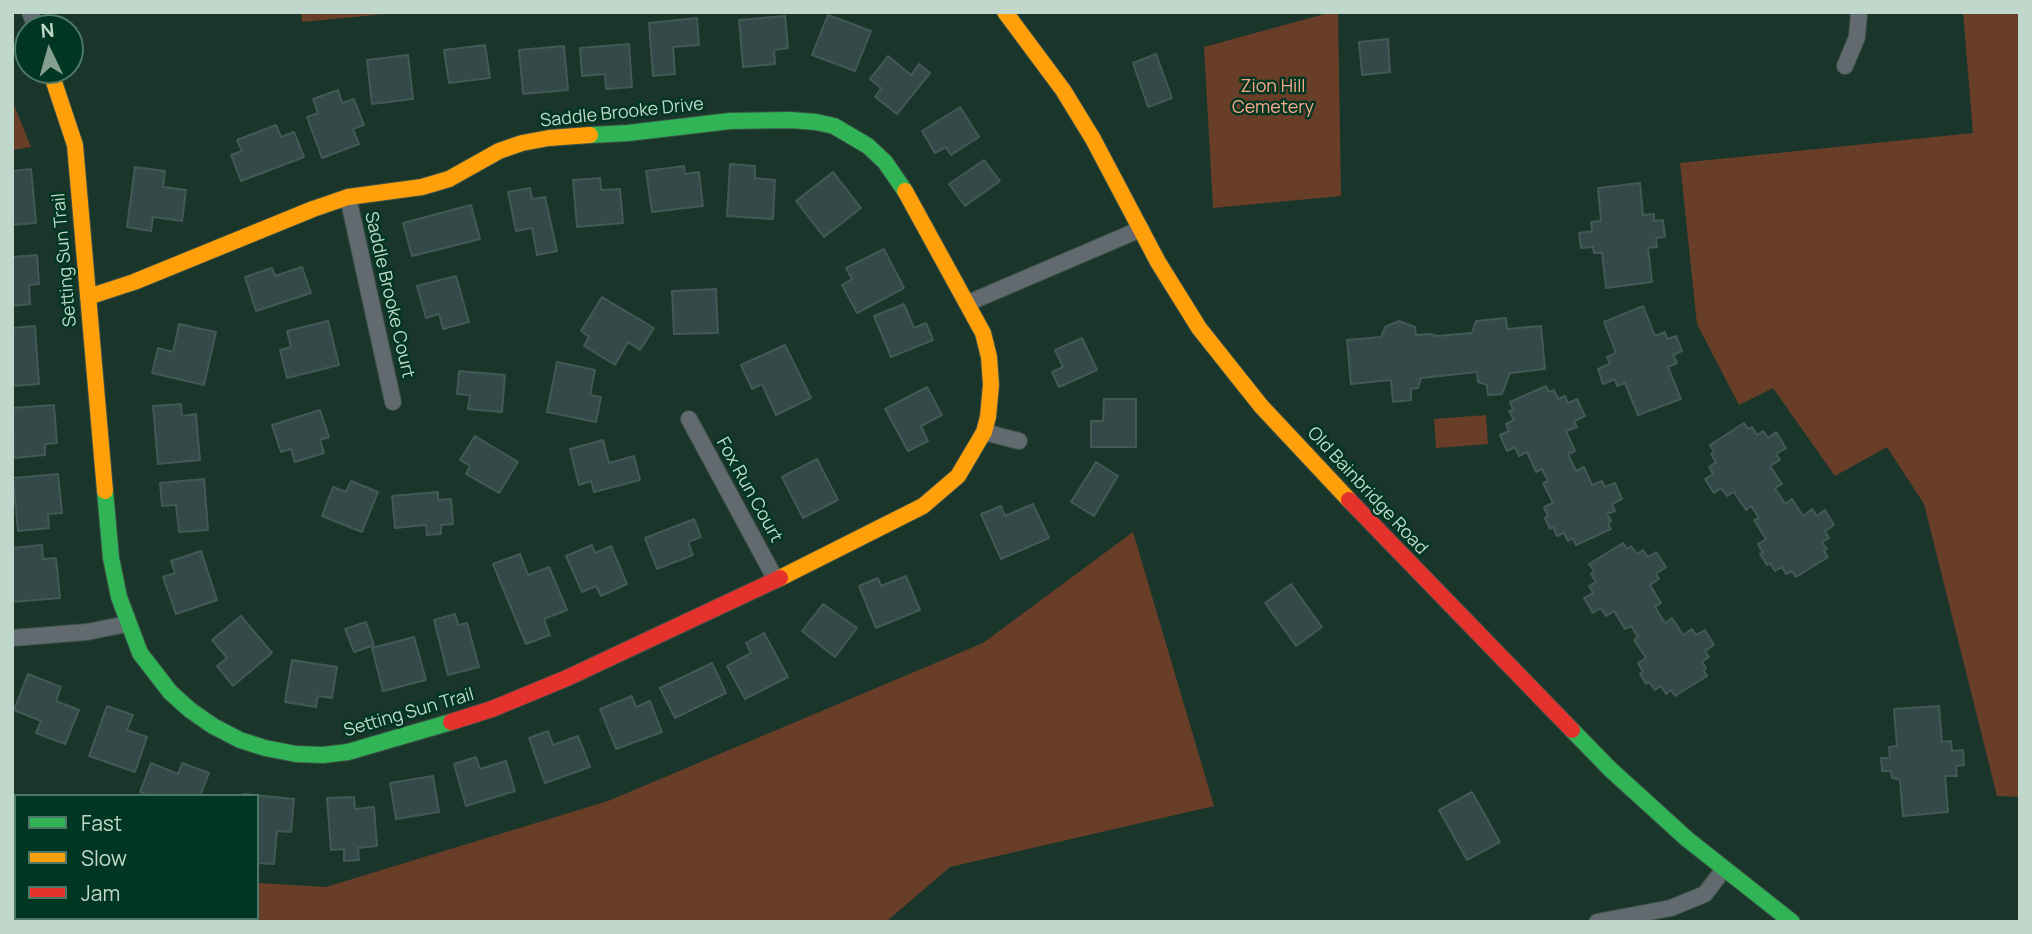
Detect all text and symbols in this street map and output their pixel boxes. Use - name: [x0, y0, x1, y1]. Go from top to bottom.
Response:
- north arrow: [14, 14, 84, 84]
- text: N: [39, 17, 55, 44]
- park label: Zion Hill Cemetery: [1232, 76, 1314, 119]
- street label: Saddle Brooke Drive: [539, 94, 705, 132]
- street label: Setting Sun Trail: [48, 192, 82, 328]
- street label: Saddle Brooke Court: [359, 210, 419, 380]
- street label: Old Bainbridge Road: [1302, 423, 1432, 559]
- street label: Fox Run Court: [711, 434, 787, 546]
- street label: Setting Sun Trail: [341, 684, 477, 742]
- legend: [14, 794, 259, 920]
- text: Fast: [81, 809, 122, 837]
- text: Slow: [81, 844, 127, 872]
- text: Jam: [81, 879, 120, 907]

